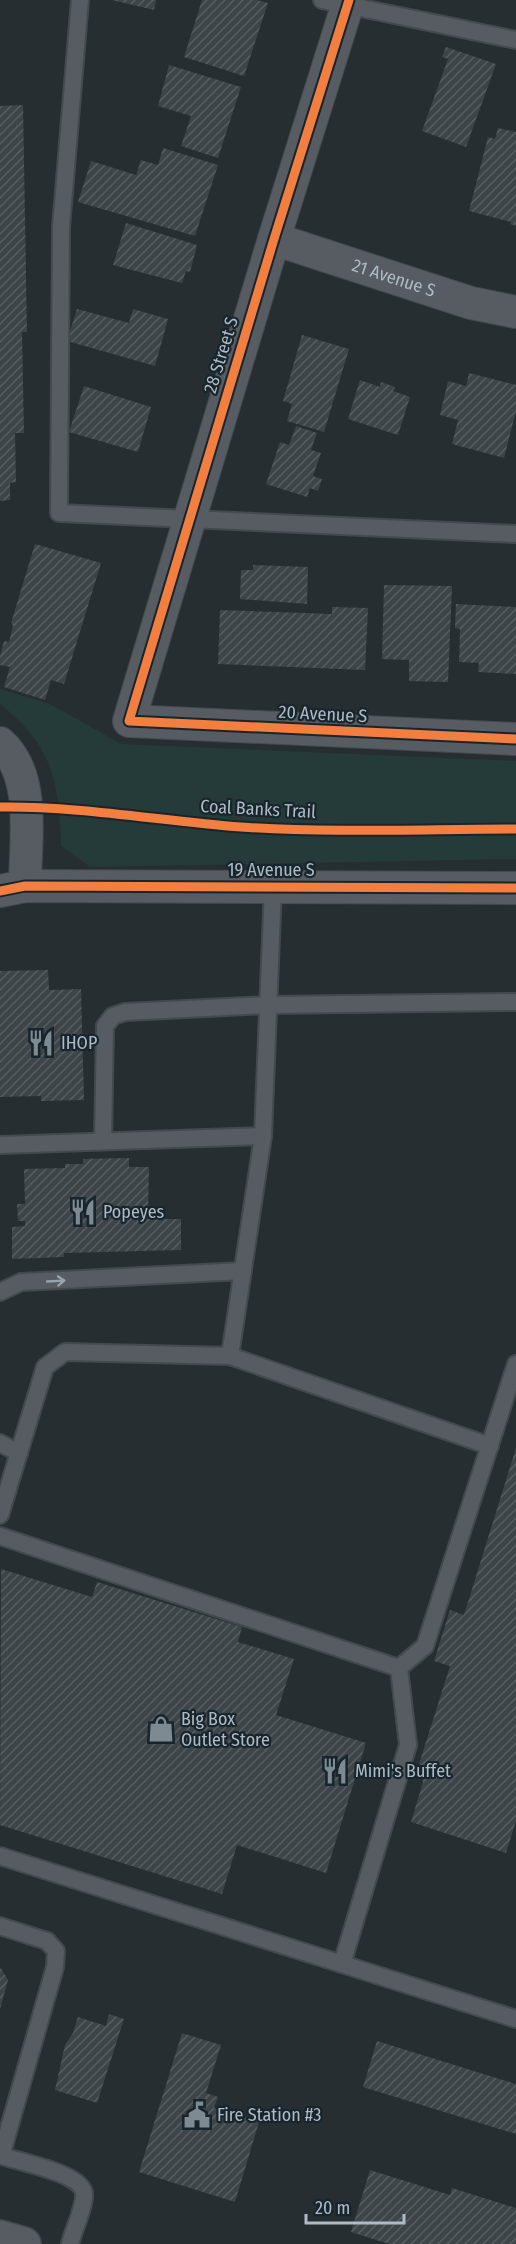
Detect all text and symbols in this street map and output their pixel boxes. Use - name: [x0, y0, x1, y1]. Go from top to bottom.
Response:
- street label: 21 Avenue S: [349, 254, 438, 302]
- street label: 28 Street S: [199, 314, 243, 396]
- street label: 20 Avenue S: [278, 701, 368, 727]
- street label: Coal Banks Trail: [200, 795, 317, 823]
- street label: 19 Avenue S: [227, 859, 315, 881]
- restaurant icon: IHOP: [26, 1028, 56, 1058]
- place label: IHOP: [61, 1032, 97, 1054]
- restaurant icon: Popeyes: [68, 1197, 98, 1227]
- place label: Popeyes: [103, 1201, 165, 1223]
- one-way arrow: [45, 1275, 65, 1286]
- place label: Big Box Outlet Store: [181, 1708, 270, 1751]
- shop icon: Big Box Outlet Store: [146, 1714, 176, 1744]
- restaurant icon: Mimi's Buffet: [320, 1756, 350, 1786]
- place label: Mimi's Buffet: [355, 1760, 451, 1782]
- public building icon: Fire Station #3: [182, 2100, 212, 2130]
- place label: Fire Station #3: [217, 2104, 321, 2126]
- scale bar: [306, 2187, 404, 2225]
- text: 20 m: [315, 2197, 350, 2219]

